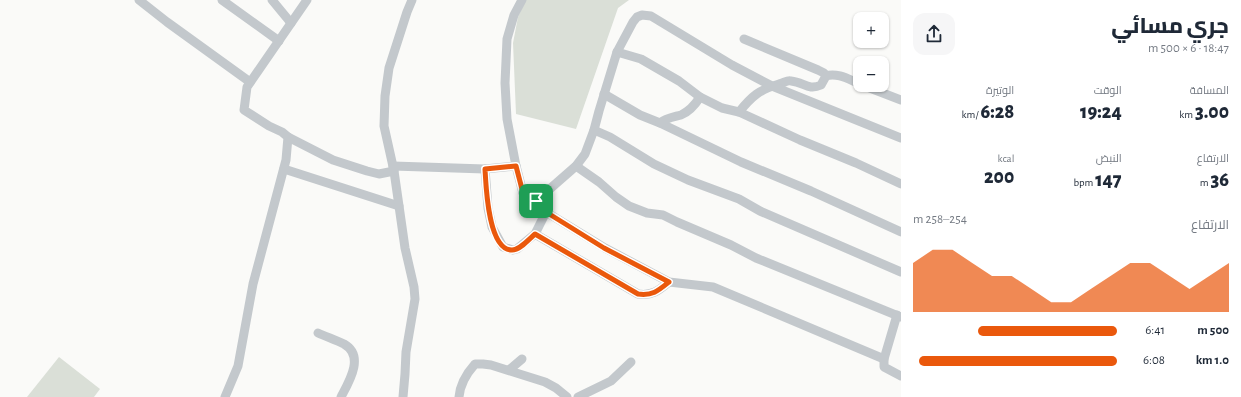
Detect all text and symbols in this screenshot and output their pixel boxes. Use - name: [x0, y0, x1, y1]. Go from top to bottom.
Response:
- map controls: [853, 12, 889, 92]
- button: +: [853, 12, 889, 48]
- button: share: [913, 13, 955, 55]
- text: جري مسائي: [1111, 15, 1229, 37]
- text: 18:47 · 6 × 500 m: [1148, 42, 1229, 55]
- button: −: [853, 56, 889, 92]
- text: الوتيرة: [986, 85, 1014, 96]
- text: الوقت: [1094, 85, 1122, 96]
- text: المسافة: [1190, 85, 1229, 96]
- text: 6:28: [980, 102, 1014, 122]
- text: 19:24: [1080, 102, 1122, 122]
- text: 3.00: [1195, 102, 1229, 122]
- text: /km: [962, 109, 980, 120]
- text: km: [1179, 109, 1195, 120]
- text: kcal: [998, 153, 1014, 164]
- text: النبض: [1096, 153, 1122, 164]
- text: الارتفاع: [1197, 153, 1229, 164]
- text: 200: [984, 167, 1014, 187]
- text: 147: [1095, 170, 1122, 190]
- text: 36: [1210, 170, 1229, 190]
- text: bpm: [1073, 177, 1095, 188]
- text: m: [1200, 177, 1210, 188]
- pin: [519, 184, 553, 218]
- icon: arrive: [525, 190, 547, 212]
- text: 254–258 m: [913, 213, 967, 226]
- text: الارتفاع: [1191, 219, 1229, 232]
- text: 6:41: [1145, 324, 1165, 337]
- text: 500 m: [1197, 324, 1229, 337]
- text: 6:08: [1143, 354, 1165, 367]
- text: 1.0 km: [1196, 354, 1229, 367]

